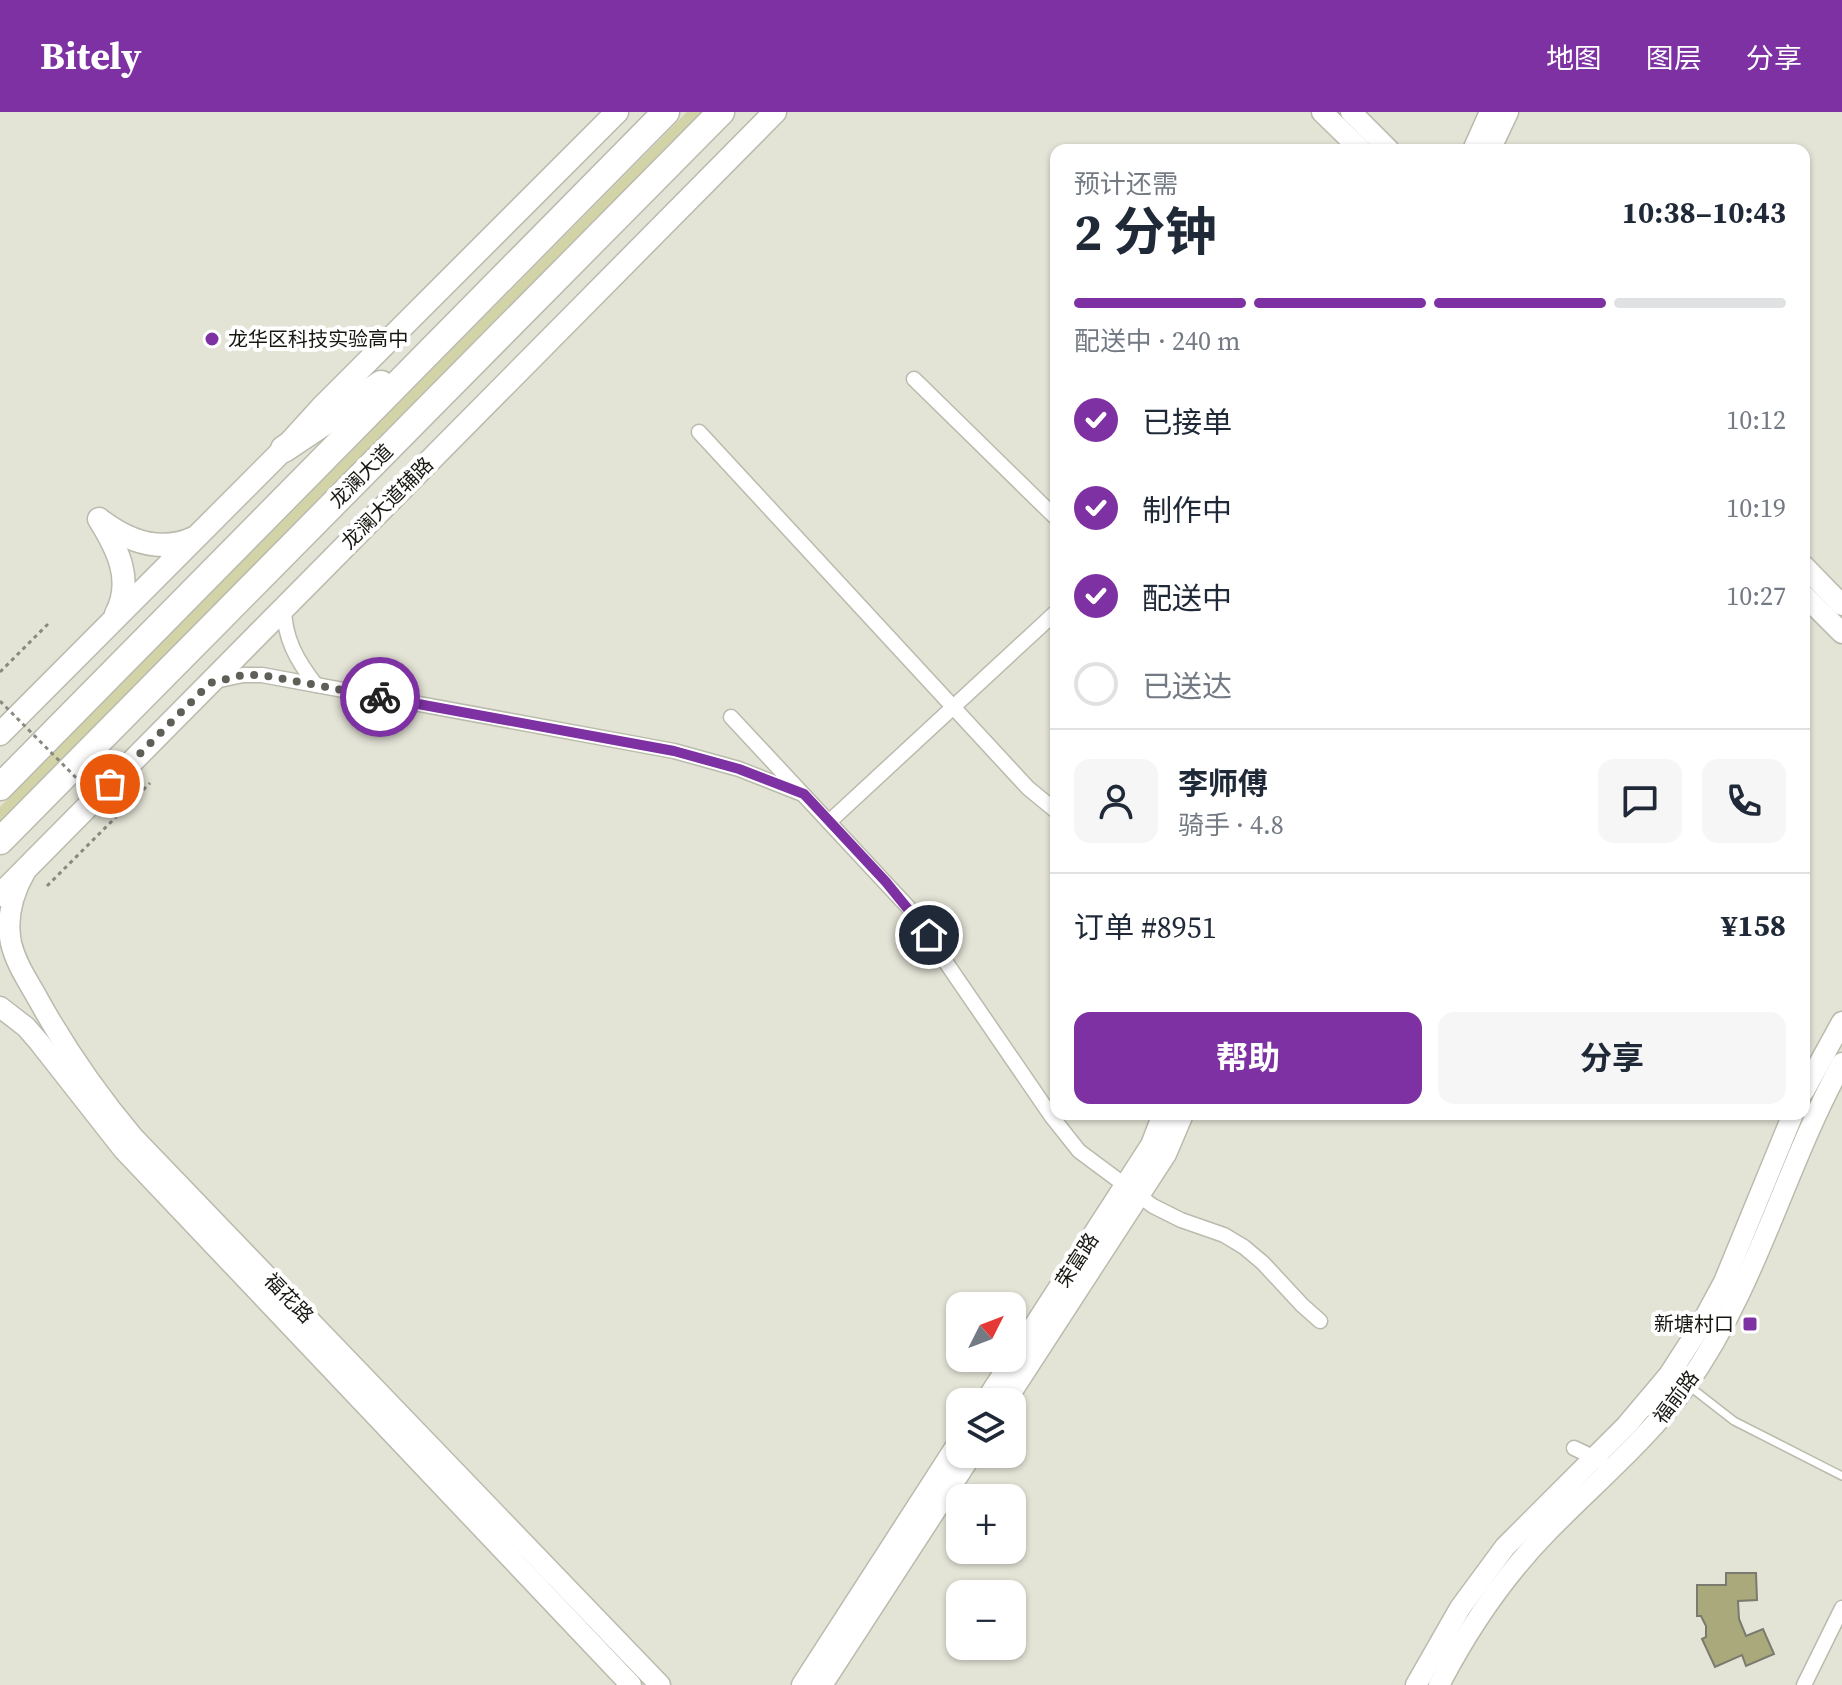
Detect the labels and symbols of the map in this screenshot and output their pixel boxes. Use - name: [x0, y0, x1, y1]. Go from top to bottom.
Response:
- place label: 龙华区科技实验高中: [228, 325, 408, 353]
- marker: 龙华区科技实验高中: [203, 330, 221, 348]
- street label: 龙澜大道: [323, 438, 399, 514]
- street label: 龙澜大道辅路: [335, 451, 439, 555]
- courier: [340, 657, 420, 737]
- pin: [76, 750, 144, 818]
- pin: [895, 901, 963, 969]
- street label: 荣富路: [1049, 1227, 1105, 1293]
- street label: 福花路: [258, 1267, 320, 1329]
- north arrow: [946, 1292, 1026, 1372]
- place label: 新塘村口: [1654, 1310, 1734, 1338]
- marker: 新塘村口: [1741, 1315, 1759, 1333]
- street label: 福前路: [1647, 1365, 1705, 1429]

